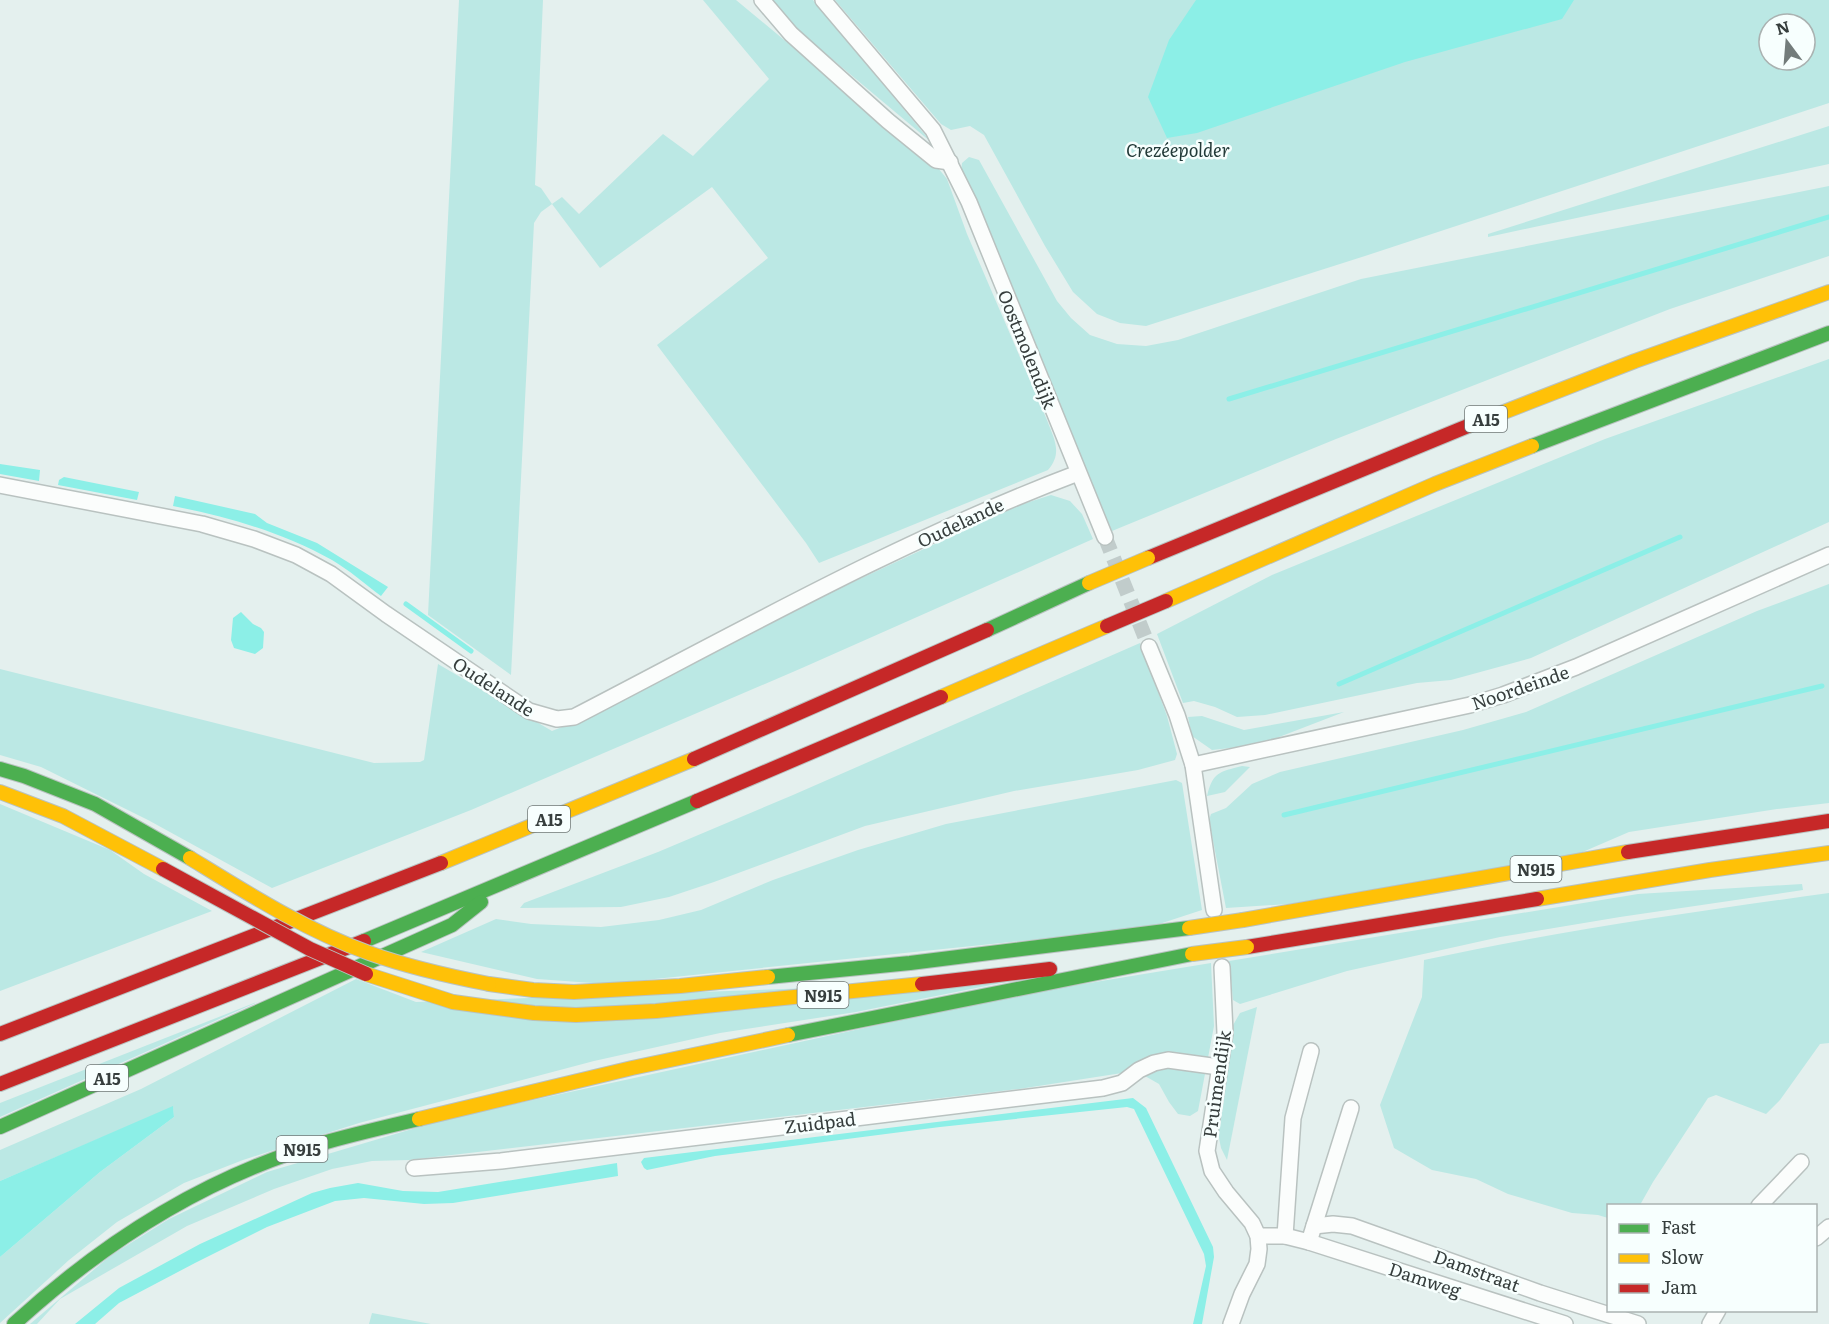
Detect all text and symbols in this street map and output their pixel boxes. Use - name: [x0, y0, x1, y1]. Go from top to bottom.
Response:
- north arrow: [1757, 12, 1817, 72]
- text: N: [1773, 13, 1792, 40]
- park label: Crezéepolder: [1126, 136, 1230, 163]
- street label: Oostmolendijk: [992, 285, 1065, 414]
- road number: A15: [1465, 406, 1507, 432]
- street label: Oudelande: [912, 490, 1008, 554]
- street label: Oudelande: [448, 649, 540, 723]
- street label: Noordeinde: [1468, 658, 1572, 716]
- road number: A15: [528, 806, 570, 832]
- road number: N915: [1510, 856, 1562, 882]
- road number: N915: [798, 982, 848, 1008]
- street label: Pruimendijk: [1195, 1028, 1237, 1139]
- road number: A15: [86, 1065, 128, 1091]
- street label: Zuidpad: [783, 1104, 857, 1140]
- road number: N915: [276, 1136, 328, 1162]
- legend: [1607, 1204, 1817, 1312]
- text: Fast: [1661, 1213, 1697, 1240]
- street label: Damstraat: [1430, 1242, 1525, 1298]
- text: Slow: [1661, 1243, 1704, 1270]
- street label: Damweg: [1385, 1255, 1466, 1304]
- text: Jam: [1661, 1273, 1697, 1300]

